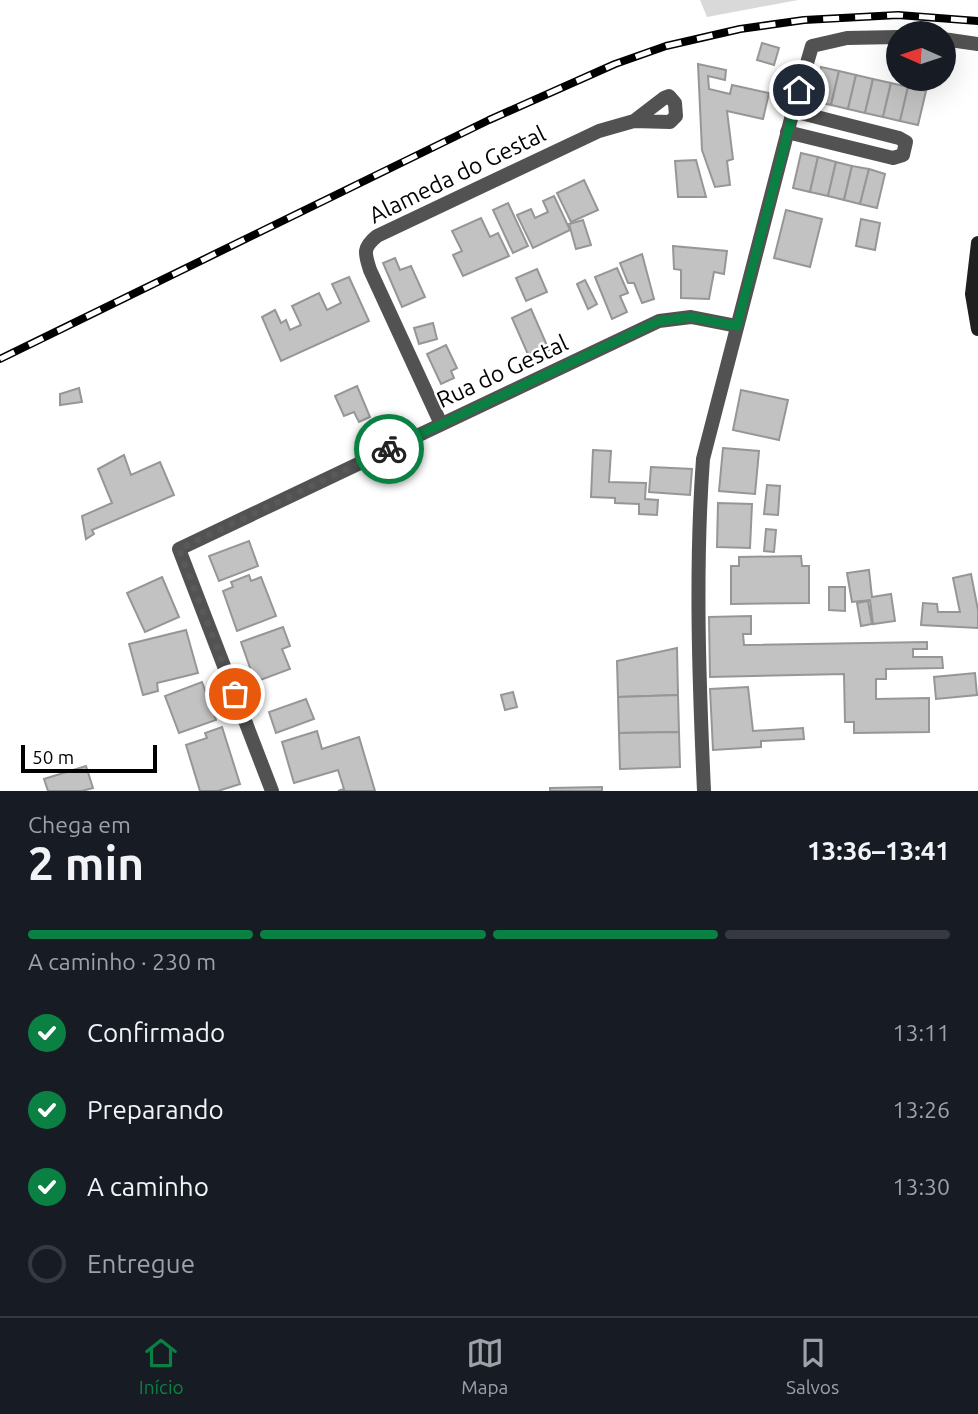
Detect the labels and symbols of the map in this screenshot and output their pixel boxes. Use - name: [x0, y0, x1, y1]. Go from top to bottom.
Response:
- north arrow: [886, 21, 956, 91]
- pin: [769, 60, 829, 120]
- street label: Alameda do Gestal: [365, 120, 549, 228]
- street label: Rua do Gestal: [433, 330, 571, 412]
- courier: [354, 414, 424, 484]
- pin: [205, 664, 265, 724]
- scale bar: [21, 742, 158, 774]

